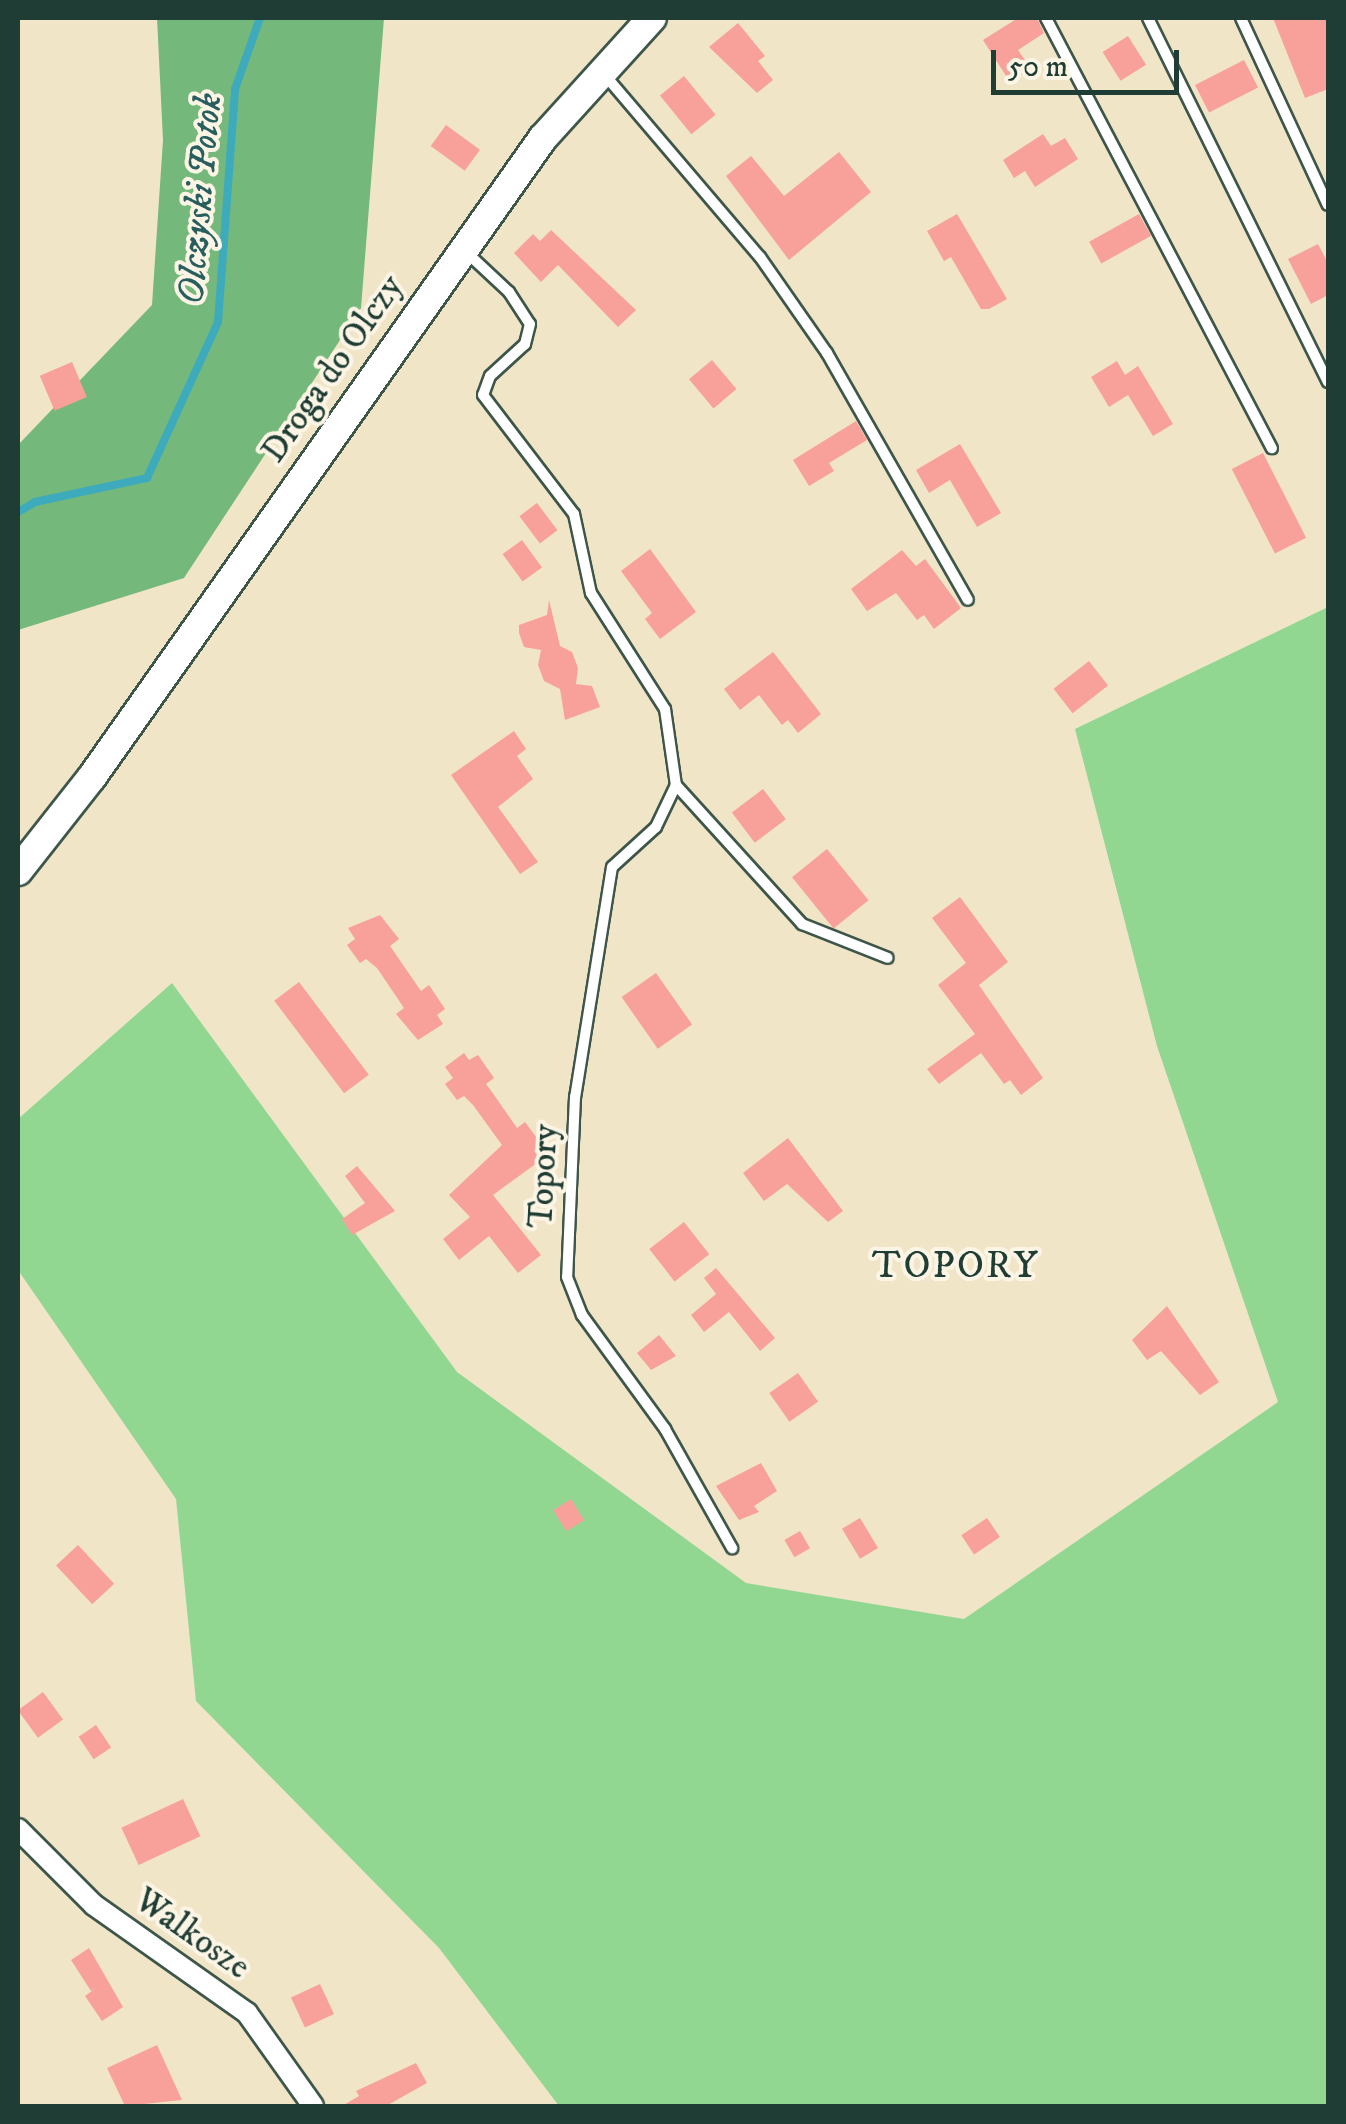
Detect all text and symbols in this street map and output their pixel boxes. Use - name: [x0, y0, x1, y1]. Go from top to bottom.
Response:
- scale bar: [996, 30, 1184, 92]
- text: 50 m: [1008, 49, 1068, 86]
- water label: Olczyski Potok: [169, 91, 233, 307]
- street label: Droga do Olczy: [253, 267, 413, 471]
- street label: Topory: [520, 1123, 568, 1229]
- district label: TOPORY: [872, 1244, 1040, 1290]
- street label: Walkosze: [126, 1879, 258, 1989]

